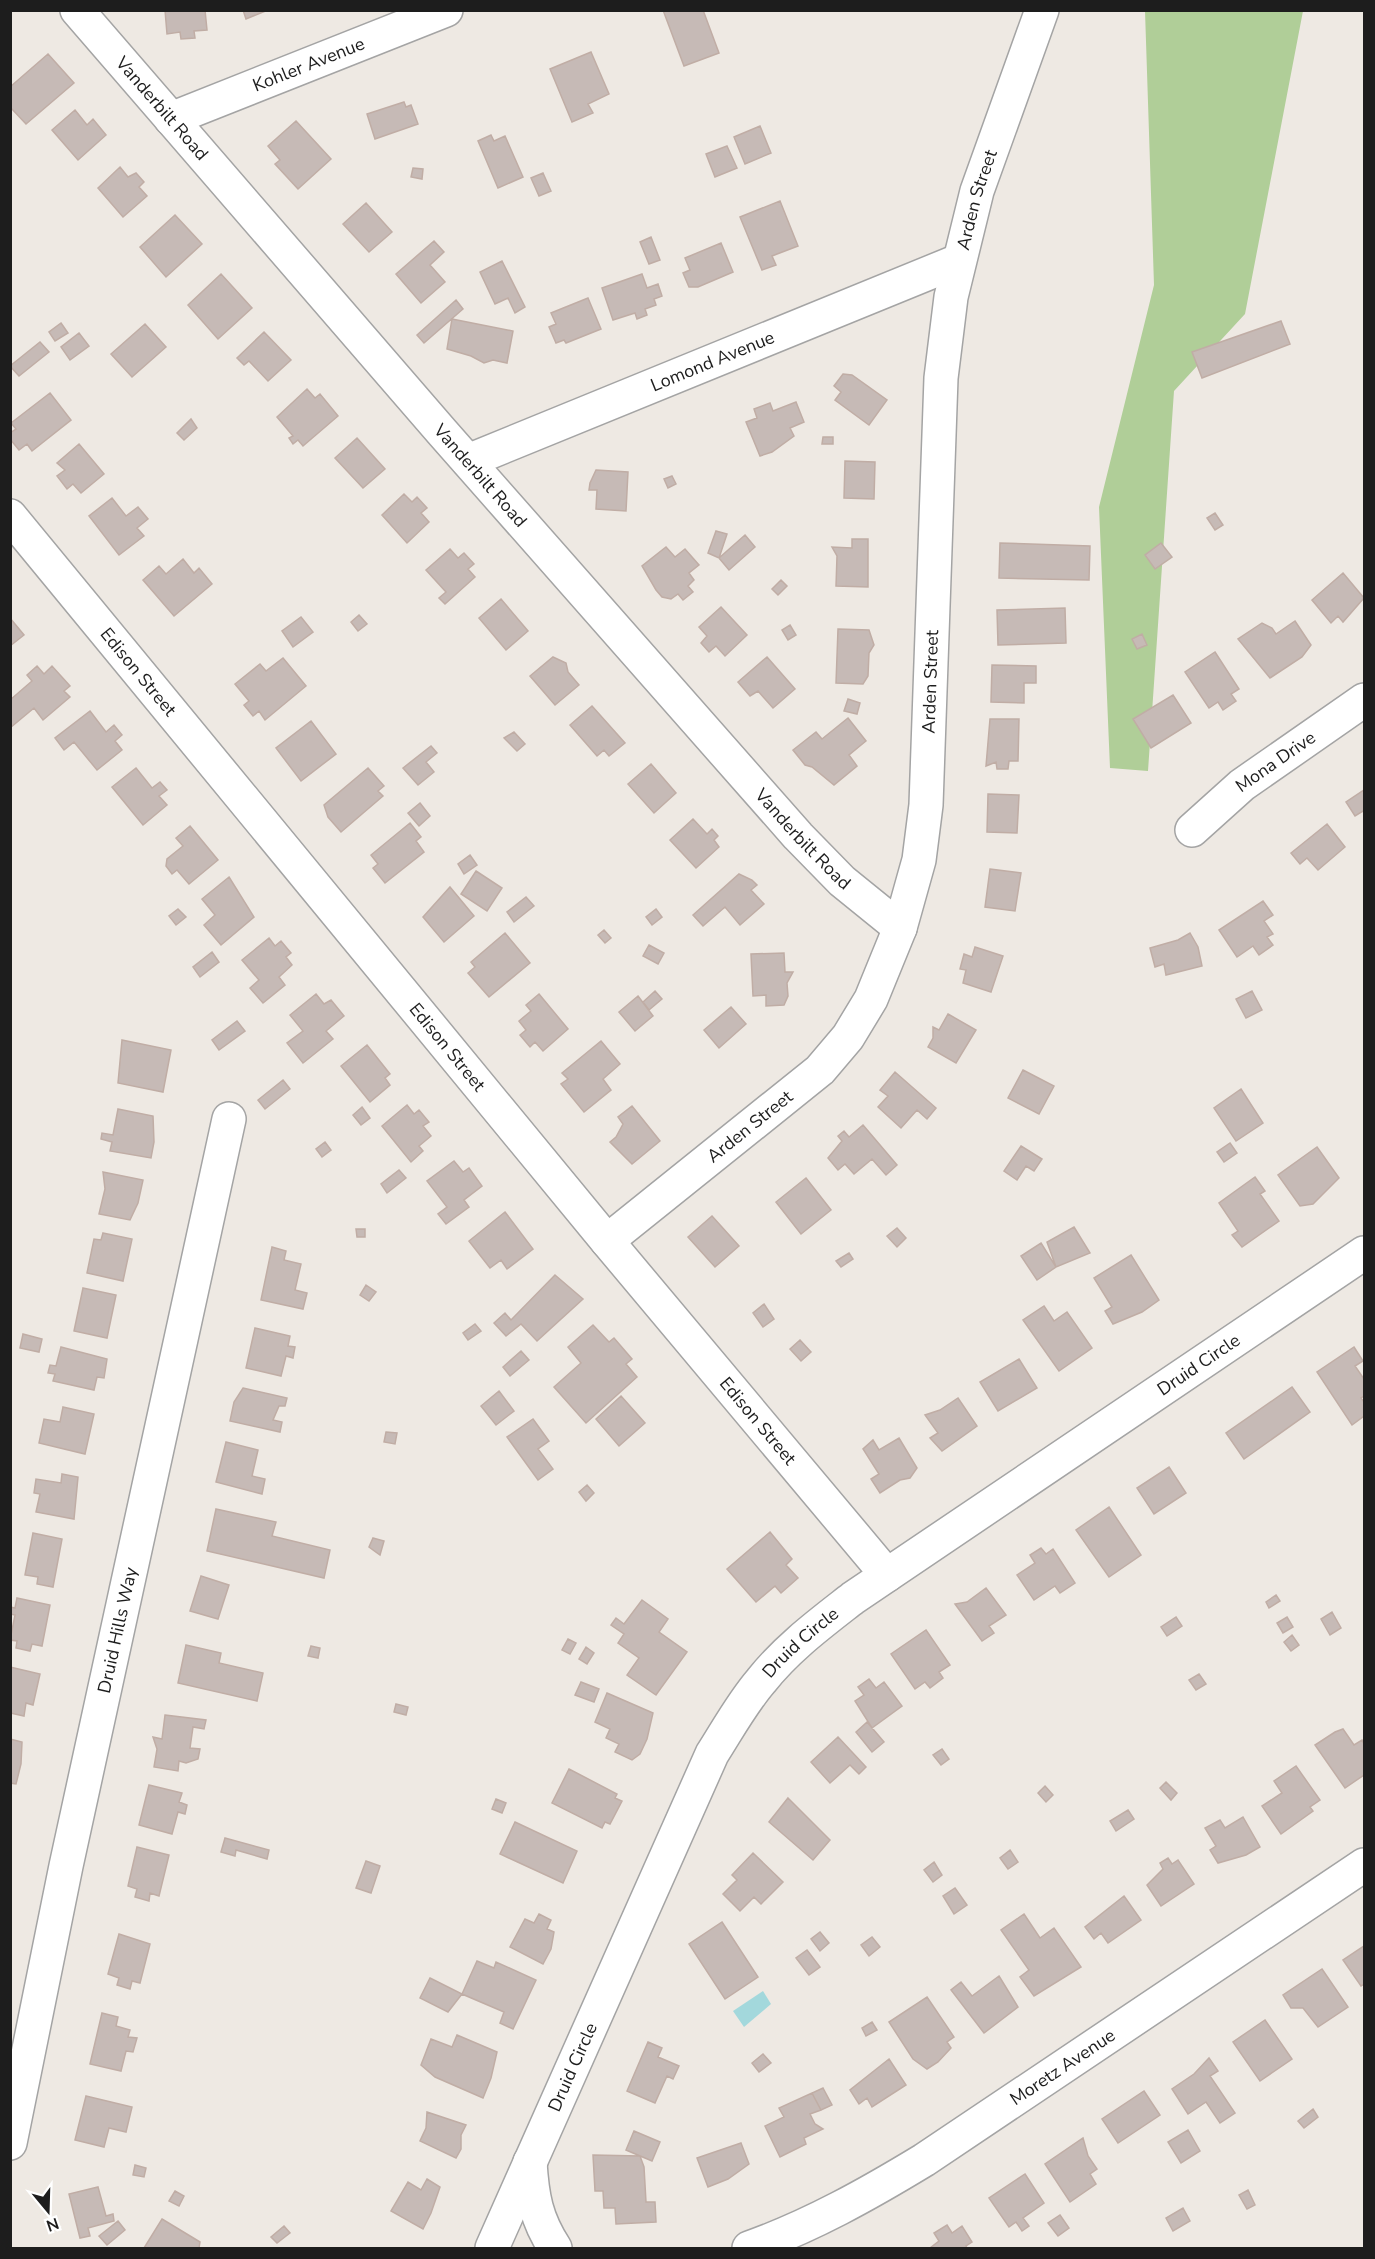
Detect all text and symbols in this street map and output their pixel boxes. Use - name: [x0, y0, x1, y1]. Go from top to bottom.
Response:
- street label: Kohler Avenue: [249, 31, 368, 97]
- street label: Vanderbilt Road: [110, 50, 214, 165]
- street label: Arden Street: [951, 146, 1003, 253]
- street label: Lomond Avenue: [647, 325, 778, 397]
- street label: Vanderbilt Road: [428, 418, 532, 532]
- street label: Edison Street: [95, 623, 182, 722]
- street label: Arden Street: [917, 629, 944, 734]
- street label: Mona Drive: [1231, 725, 1320, 798]
- street label: Vanderbilt Road: [749, 783, 856, 895]
- street label: Edison Street: [404, 998, 491, 1097]
- street label: Arden Street: [702, 1084, 798, 1168]
- street label: Druid Circle: [1153, 1328, 1245, 1401]
- street label: Edison Street: [714, 1372, 802, 1471]
- street label: Druid Hills Way: [92, 1564, 143, 1696]
- street label: Druid Circle: [757, 1602, 843, 1683]
- street label: Druid Circle: [542, 2019, 603, 2115]
- street label: Moretz Avenue: [1005, 2023, 1120, 2111]
- north arrow: [18, 2181, 78, 2241]
- text: N: [43, 2212, 62, 2237]

